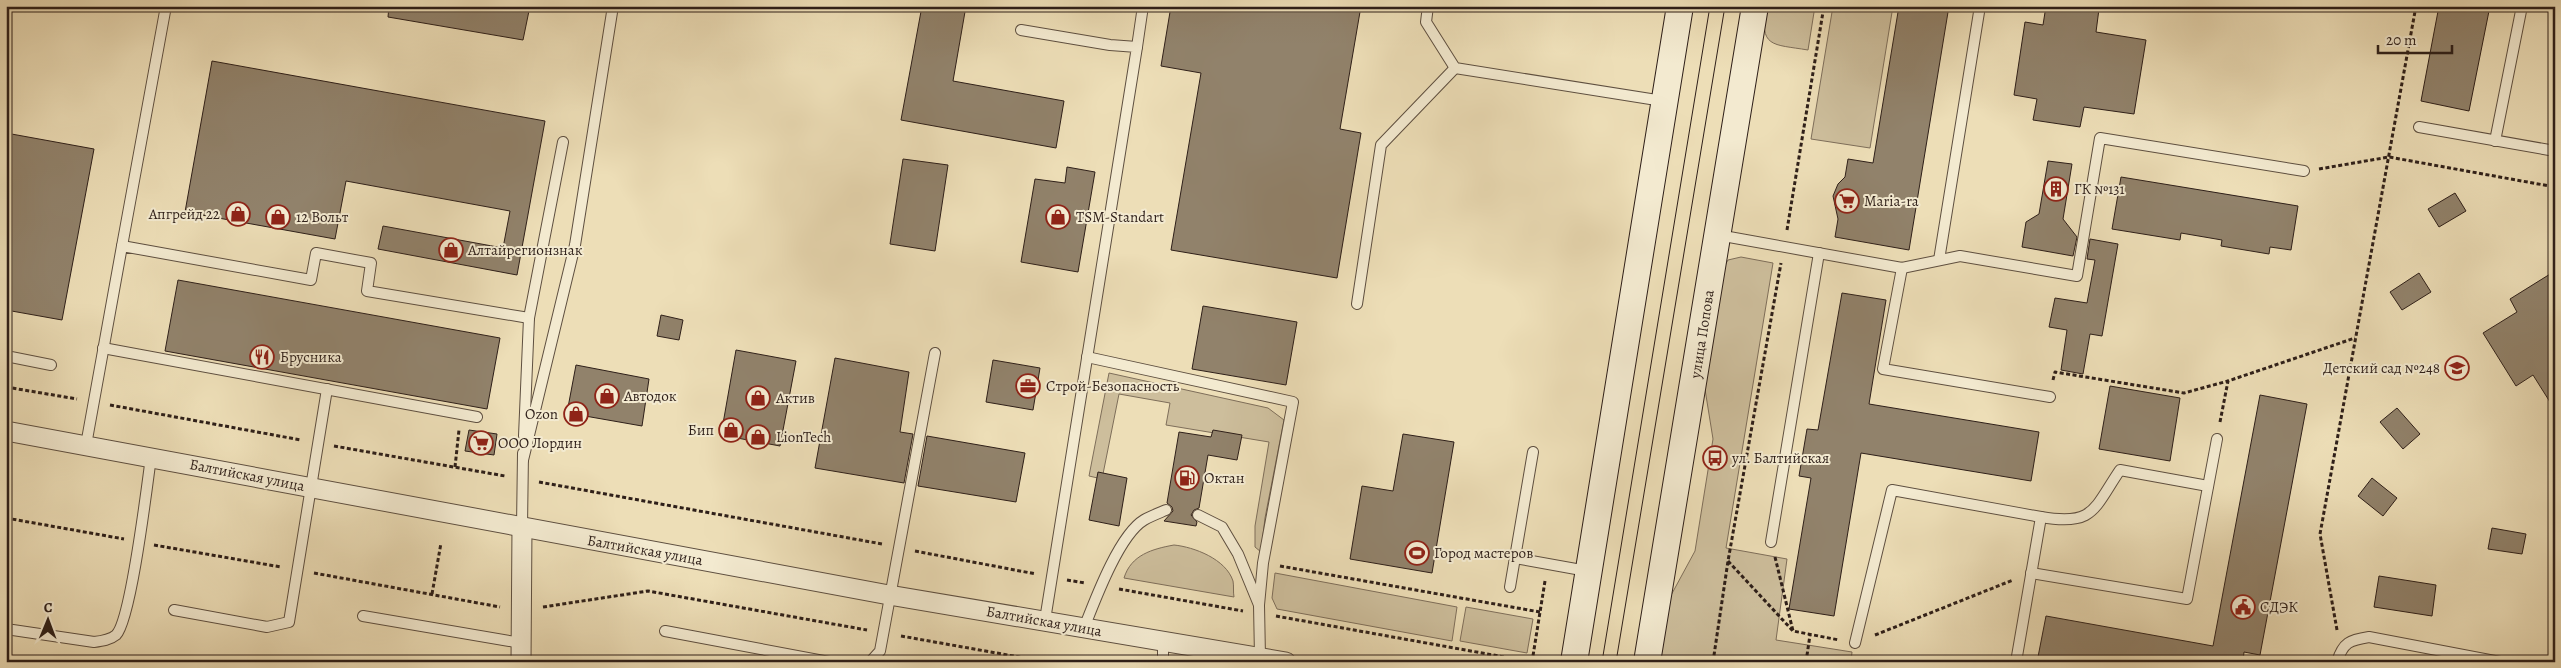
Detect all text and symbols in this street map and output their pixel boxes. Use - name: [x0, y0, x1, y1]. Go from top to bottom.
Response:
- scale bar: [2378, 22, 2452, 54]
- text: 20 m: [2386, 30, 2417, 50]
- building icon: ГК №131: [2043, 176, 2069, 202]
- place label: ГК №131: [2074, 179, 2125, 199]
- supermarket icon: Maria-ra: [1834, 188, 1860, 214]
- place label: Maria-ra: [1864, 191, 1919, 211]
- shop icon: Апгрейд 22: [225, 201, 251, 227]
- place label: Апгрейд 22: [148, 204, 220, 224]
- shop icon: 12 Вольт: [265, 204, 291, 230]
- shop icon: TSM-Standart: [1045, 204, 1071, 230]
- place label: 12 Вольт: [296, 207, 349, 227]
- place label: TSM-Standart: [1076, 207, 1164, 227]
- shop icon: Алтайрегионзнак: [438, 237, 464, 263]
- place label: Алтайрегионзнак: [467, 240, 583, 260]
- street label: улица Попова: [1685, 288, 1719, 381]
- restaurant icon: Брусника: [249, 344, 275, 370]
- place label: Брусника: [280, 347, 342, 367]
- school or university icon: Детский сад №248: [2444, 355, 2470, 381]
- place label: Детский сад №248: [2323, 358, 2440, 378]
- office icon: Строй-Безопасность: [1015, 373, 1041, 399]
- place label: Строй-Безопасность: [1046, 376, 1180, 396]
- shop icon: Автодок: [594, 383, 620, 409]
- shop icon: Актив: [745, 385, 771, 411]
- place label: Автодок: [623, 386, 677, 406]
- place label: Актив: [775, 388, 815, 408]
- shop icon: Ozon: [563, 401, 589, 427]
- place label: Ozon: [525, 404, 558, 424]
- shop icon: Бип: [718, 417, 744, 443]
- place label: Бип: [688, 420, 714, 440]
- shop icon: LionTech: [745, 424, 771, 450]
- place label: LionTech: [776, 427, 831, 447]
- supermarket icon: ООО Лордин: [468, 430, 494, 456]
- place label: ООО Лордин: [498, 433, 582, 453]
- bus stop icon: ул. Балтийская: [1702, 445, 1728, 471]
- place label: ул. Балтийская: [1731, 448, 1829, 468]
- street label: Балтийская улица: [188, 454, 306, 496]
- fuel station icon: Октан: [1174, 465, 1200, 491]
- place label: Октан: [1204, 468, 1245, 488]
- street label: Балтийская улица: [586, 530, 704, 570]
- sports icon: Город мастеров: [1404, 540, 1430, 566]
- place label: Город мастеров: [1434, 543, 1533, 563]
- public building icon: СДЭК: [2230, 594, 2256, 620]
- north arrow: [22, 596, 72, 646]
- place label: СДЭК: [2260, 597, 2298, 617]
- text: С: [44, 598, 53, 617]
- street label: Балтийская улица: [985, 601, 1103, 641]

